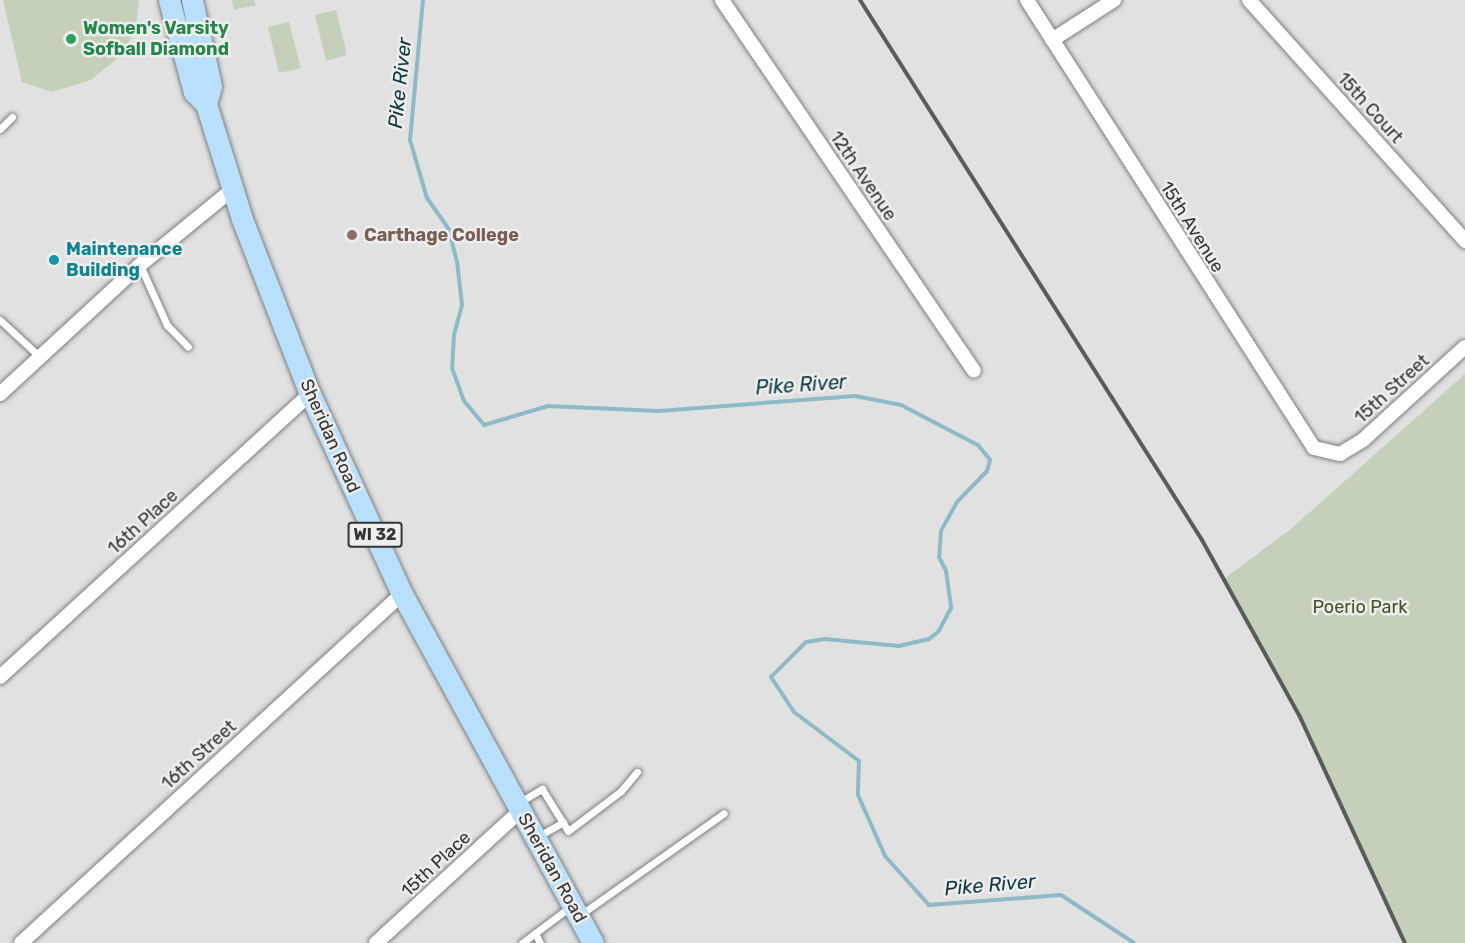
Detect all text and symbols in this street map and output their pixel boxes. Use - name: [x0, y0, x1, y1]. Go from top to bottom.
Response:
- place label: Women's Varsity Sofball Diamond: [83, 18, 229, 60]
- marker: Women's Varsity Sofball Diamond: [64, 32, 78, 46]
- water label: Pike River: [383, 36, 417, 130]
- street label: 15th Court: [1333, 68, 1407, 148]
- street label: 12th Avenue: [825, 127, 901, 225]
- street label: 15th Avenue: [1155, 177, 1229, 277]
- place label: Carthage College: [364, 224, 519, 246]
- marker: Carthage College: [345, 228, 359, 242]
- place label: Maintenance Building: [66, 239, 182, 282]
- marker: Maintenance Building: [47, 253, 61, 267]
- street label: 15th Street: [1350, 350, 1434, 428]
- water label: Pike River: [755, 370, 847, 400]
- street label: Sheridan Road: [295, 376, 365, 496]
- street label: 16th Place: [104, 485, 182, 559]
- road number: WI 32: [346, 522, 404, 548]
- park label: Poerio Park: [1312, 596, 1408, 618]
- street label: 16th Street: [157, 716, 241, 794]
- street label: Sheridan Road: [513, 809, 591, 927]
- street label: 15th Place: [397, 827, 475, 901]
- water label: Pike River: [944, 869, 1036, 901]

